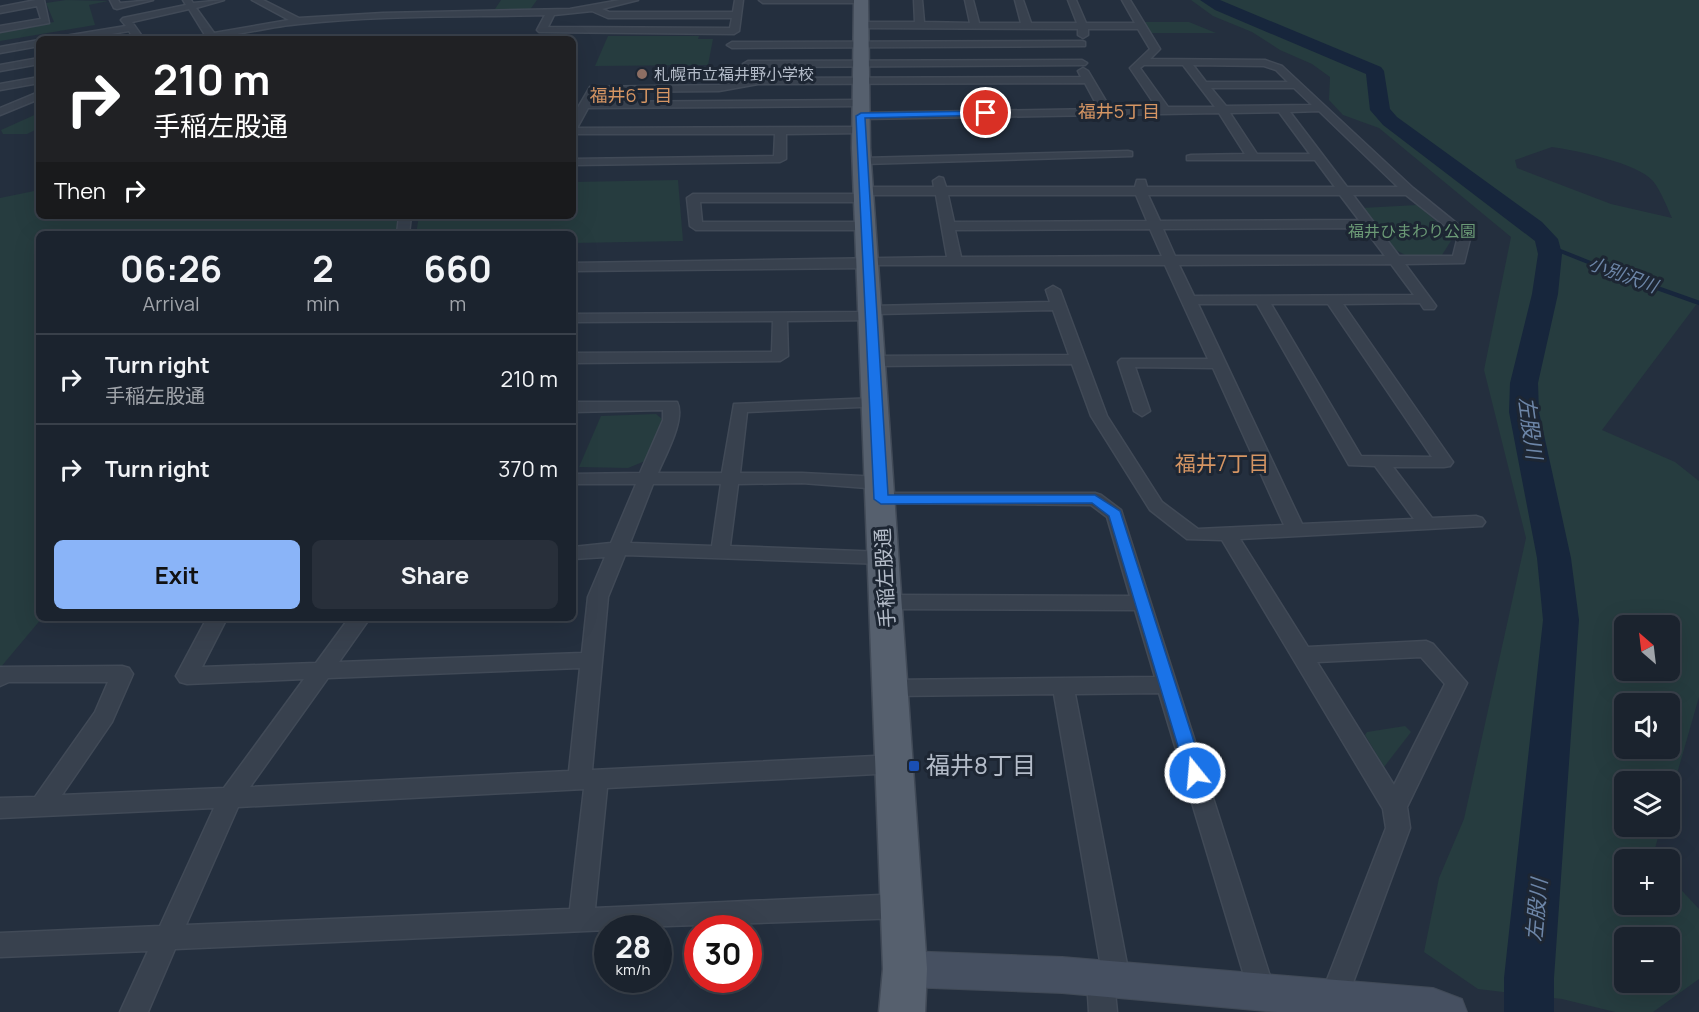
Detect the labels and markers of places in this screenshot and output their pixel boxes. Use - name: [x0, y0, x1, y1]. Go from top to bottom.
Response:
- place label: 札幌市立福井野小学校: [654, 63, 814, 85]
- marker: 札幌市立福井野小学校: [635, 67, 649, 81]
- pin: [960, 87, 1011, 138]
- place label: 福井8丁目: [926, 748, 1036, 781]
- marker: 福井8丁目: [907, 759, 921, 773]

